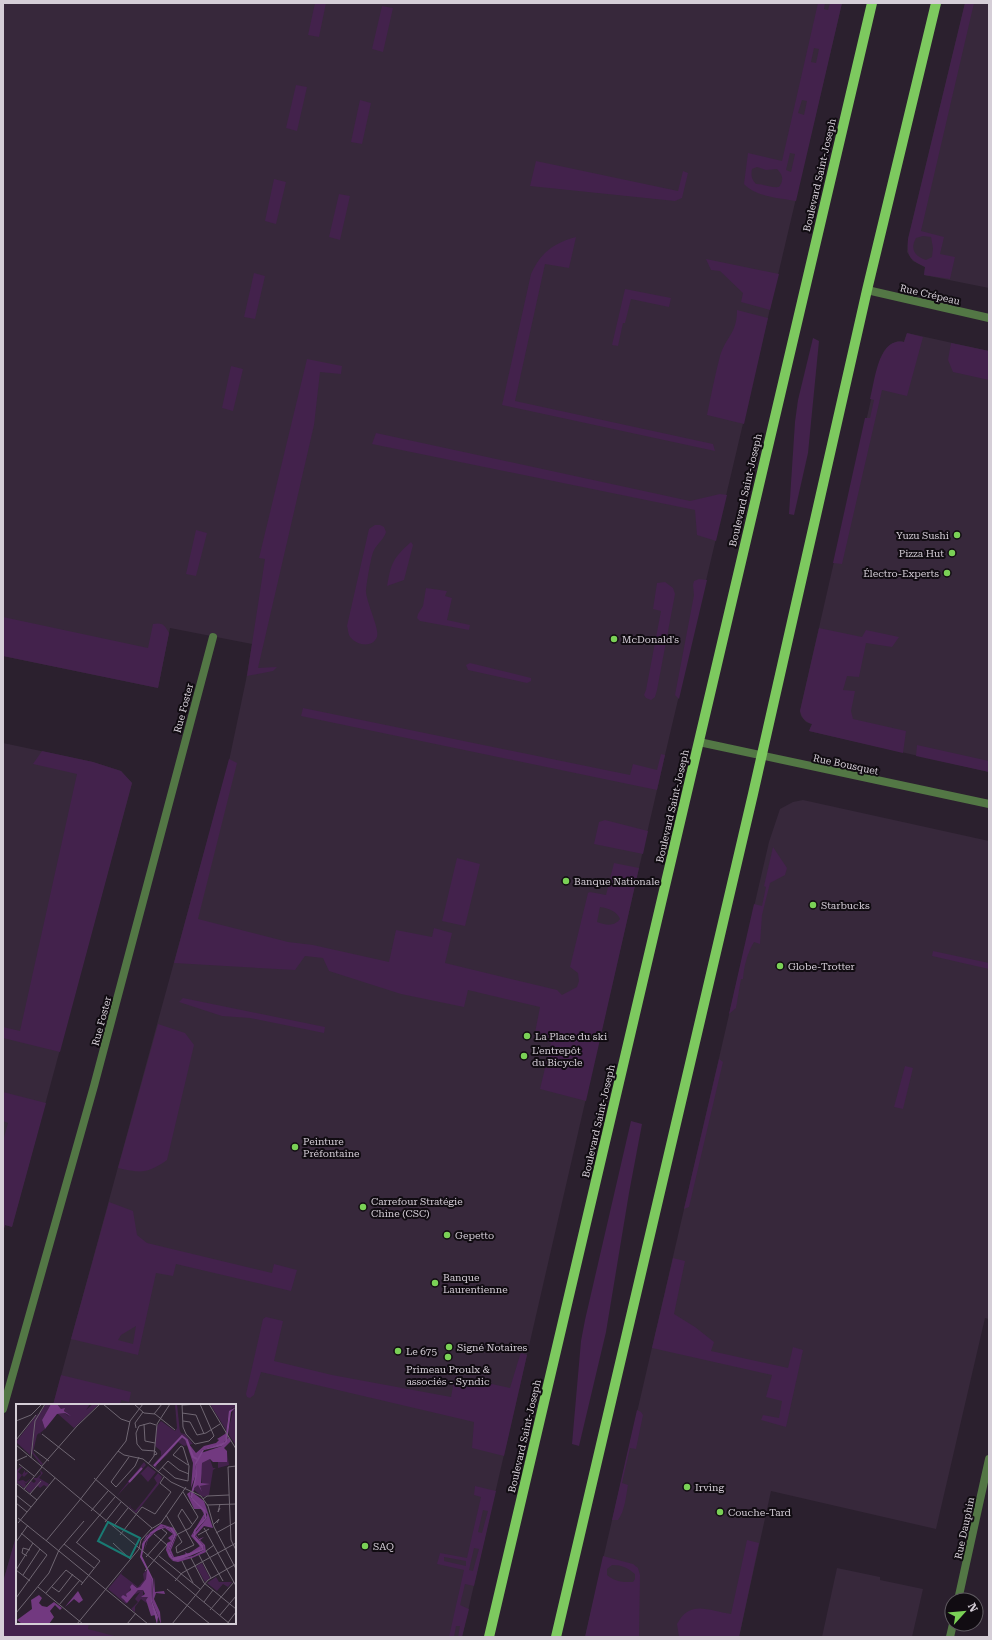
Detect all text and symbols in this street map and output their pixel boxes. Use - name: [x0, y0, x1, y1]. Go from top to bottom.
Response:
- street label: Boulevard Saint-Joseph: [801, 117, 838, 233]
- street label: Rue Crépeau: [899, 282, 962, 307]
- street label: Boulevard Saint-Joseph: [727, 432, 764, 548]
- place label: Yuzu Sushi: [896, 530, 949, 541]
- marker: Yuzu Sushi: [952, 530, 962, 540]
- place label: Pizza Hut: [899, 548, 944, 559]
- marker: Pizza Hut: [947, 548, 957, 558]
- place label: Électro-Experts: [863, 568, 939, 579]
- marker: Électro-Experts: [942, 568, 952, 578]
- marker: McDonald's: [609, 634, 619, 644]
- place label: McDonald's: [622, 634, 679, 645]
- street label: Rue Foster: [172, 682, 195, 734]
- street label: Boulevard Saint-Joseph: [654, 748, 691, 864]
- street label: Rue Bousquet: [812, 752, 880, 777]
- marker: Banque Nationale: [561, 876, 571, 886]
- place label: Banque Nationale: [574, 876, 660, 887]
- marker: Starbucks: [808, 900, 818, 910]
- place label: Starbucks: [821, 900, 870, 911]
- marker: Globe-Trotter: [775, 961, 785, 971]
- place label: Globe-Trotter: [788, 961, 855, 972]
- street label: Rue Foster: [90, 995, 113, 1047]
- marker: La Place du ski: [522, 1031, 532, 1041]
- place label: La Place du ski: [535, 1031, 607, 1042]
- place label: L'entrepôt du Bicycle: [532, 1045, 583, 1068]
- marker: L'entrepôt du Bicycle: [519, 1051, 529, 1061]
- street label: Boulevard Saint-Joseph: [580, 1063, 617, 1179]
- place label: Peinture Préfontaine: [303, 1136, 360, 1159]
- marker: Peinture Préfontaine: [290, 1142, 300, 1152]
- place label: Carrefour Stratégie Chine (CSC): [371, 1196, 463, 1219]
- marker: Carrefour Stratégie Chine (CSC): [358, 1202, 368, 1212]
- marker: Gepetto: [442, 1230, 452, 1240]
- place label: Gepetto: [455, 1230, 494, 1241]
- place label: Banque Laurentienne: [443, 1272, 508, 1295]
- marker: Banque Laurentienne: [430, 1278, 440, 1288]
- marker: Signé Notaires: [444, 1342, 454, 1352]
- place label: Signé Notaires: [457, 1342, 527, 1353]
- marker: Le 675: [393, 1346, 403, 1356]
- place label: Le 675: [406, 1346, 437, 1357]
- marker: Primeau Proulx & associés - Syndic: [443, 1352, 453, 1362]
- place label: Primeau Proulx & associés - Syndic: [406, 1364, 491, 1387]
- street label: Boulevard Saint-Joseph: [506, 1378, 543, 1494]
- inset map: [16, 1404, 236, 1624]
- marker: Irving: [682, 1482, 692, 1492]
- place label: Irving: [695, 1482, 724, 1493]
- street label: Rue Dauphin: [953, 1496, 977, 1560]
- marker: Couche-Tard: [715, 1507, 725, 1517]
- place label: Couche-Tard: [728, 1507, 792, 1518]
- marker: SAQ: [360, 1541, 370, 1551]
- place label: SAQ: [373, 1541, 394, 1552]
- north arrow: [944, 1592, 984, 1632]
- text: N: [965, 1601, 980, 1615]

